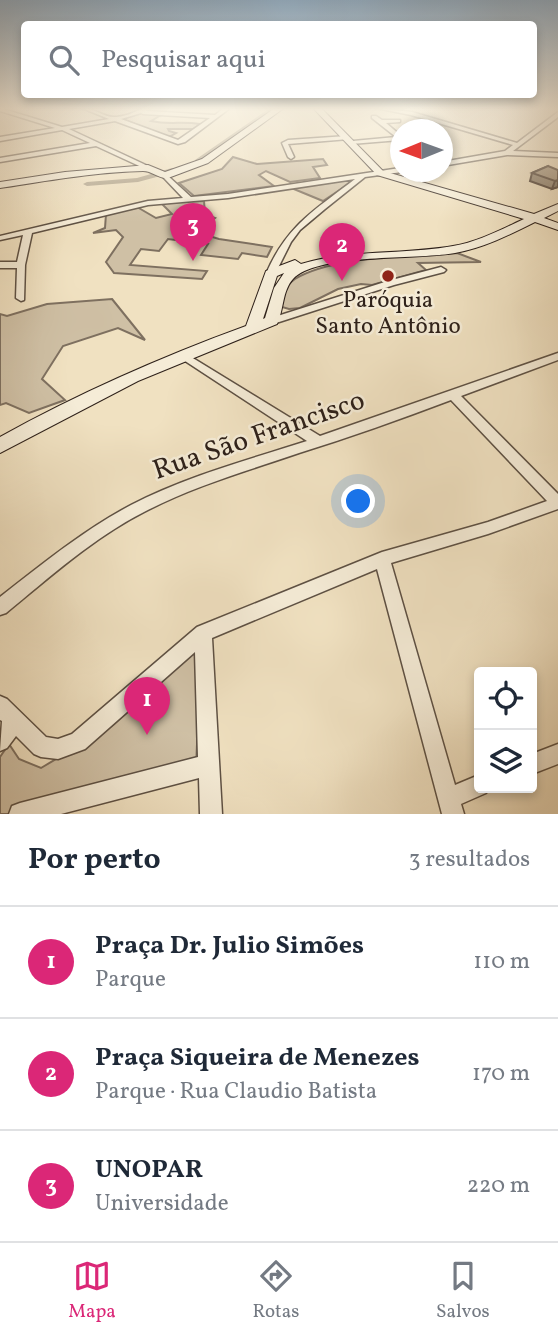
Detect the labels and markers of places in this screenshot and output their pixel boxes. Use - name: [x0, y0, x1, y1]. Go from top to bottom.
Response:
- pin: 3: [170, 203, 216, 261]
- pin: 2: [319, 223, 365, 281]
- marker: Paróquia Santo Antônio: [380, 268, 396, 284]
- place label: Paróquia Santo Antônio: [315, 285, 461, 343]
- pin: 1: [124, 677, 170, 735]

